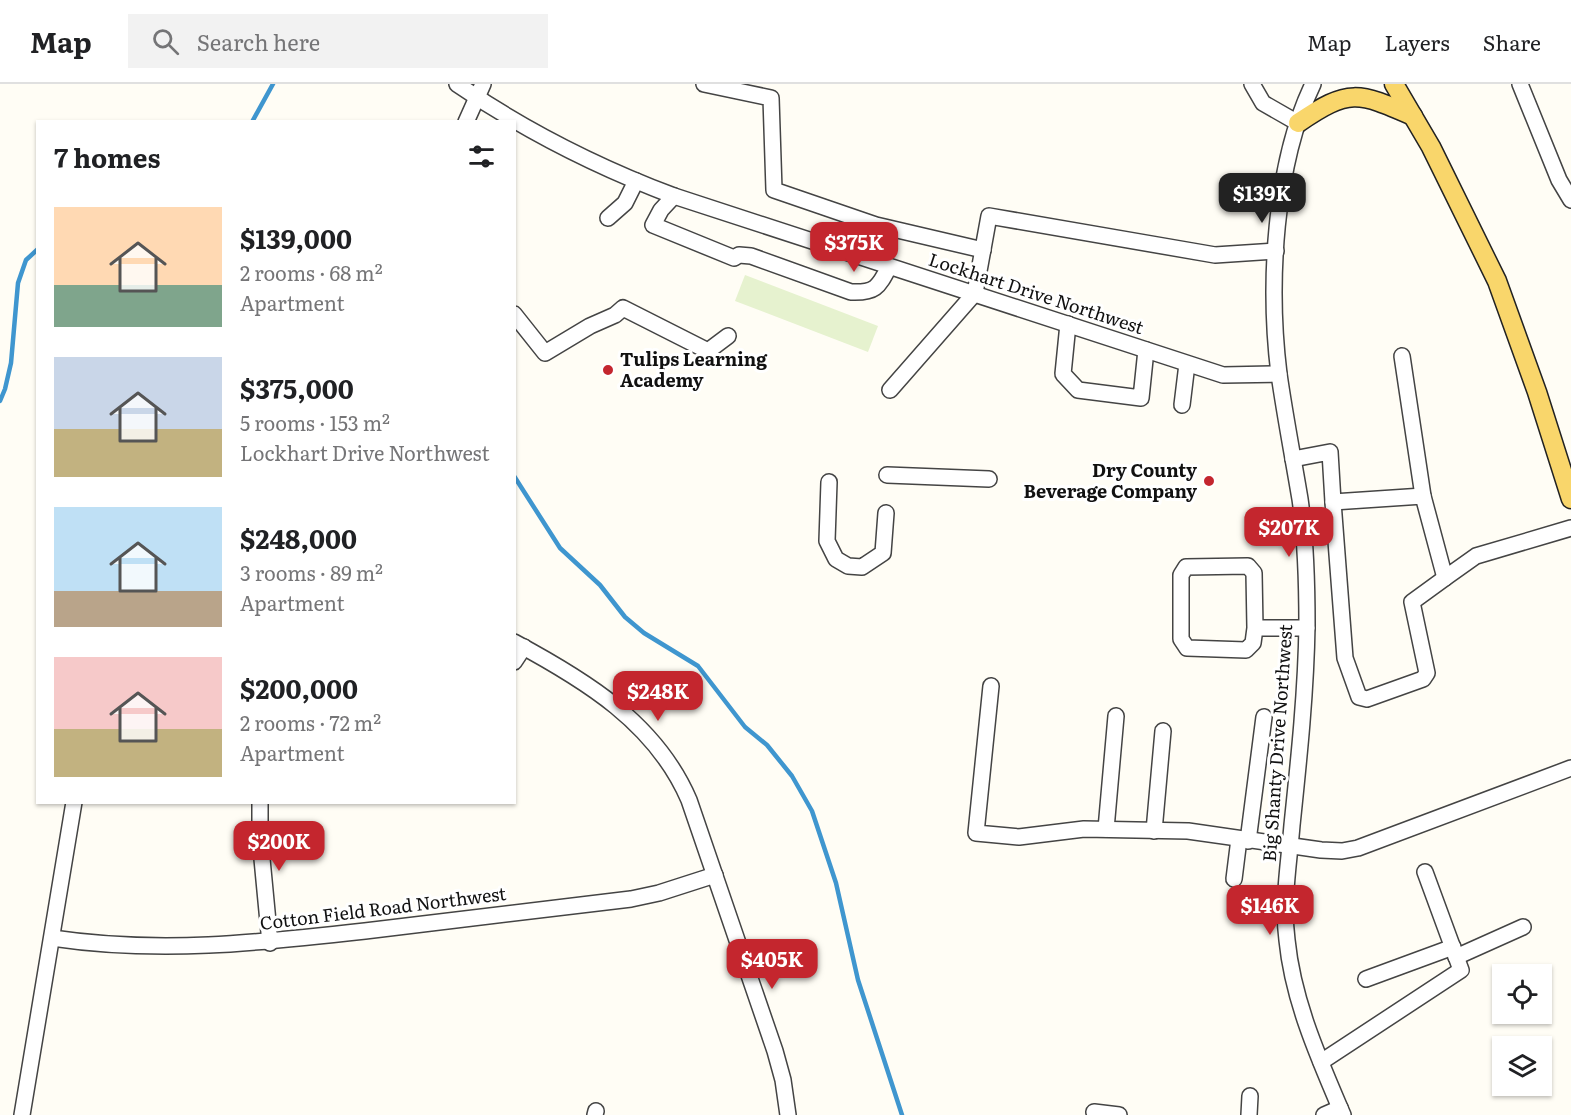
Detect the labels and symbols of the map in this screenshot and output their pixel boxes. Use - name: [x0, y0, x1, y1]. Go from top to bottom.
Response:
- pin: $139K: [1220, 173, 1304, 224]
- pin: $375K: [812, 222, 896, 273]
- street label: Lockhart Drive Northwest: [925, 245, 1148, 340]
- place label: Tulips Learning Academy: [620, 345, 768, 393]
- marker: Tulips Learning Academy: [601, 363, 615, 377]
- place label: Dry County Beverage Company: [1024, 456, 1197, 504]
- marker: Dry County Beverage Company: [1202, 474, 1216, 488]
- pin: $207K: [1247, 507, 1331, 558]
- street label: Big Shanty Drive Northwest: [1255, 622, 1298, 863]
- pin: $248K: [616, 671, 700, 722]
- pin: $200K: [237, 821, 321, 872]
- street label: Cotton Field Road Northwest: [258, 879, 508, 936]
- pin: $146K: [1228, 885, 1312, 936]
- pin: $405K: [730, 939, 814, 990]

